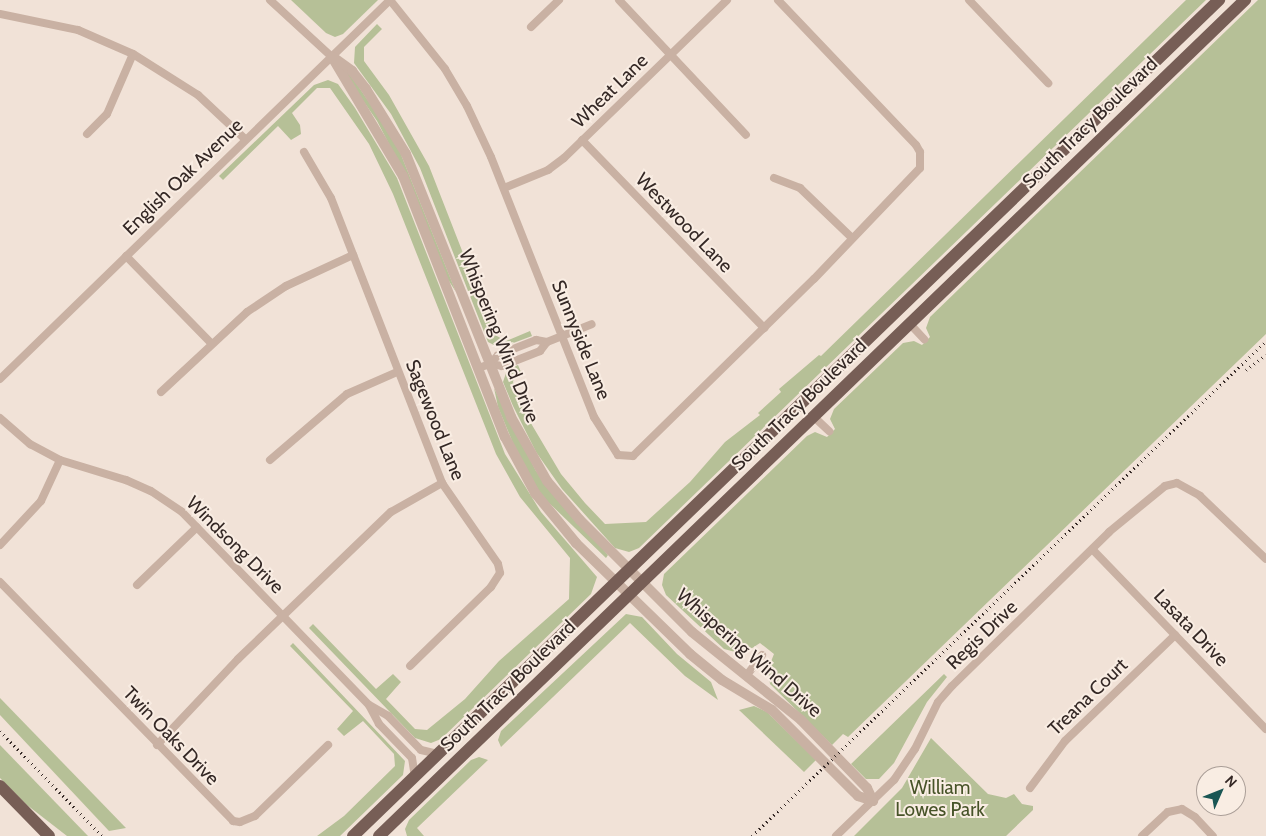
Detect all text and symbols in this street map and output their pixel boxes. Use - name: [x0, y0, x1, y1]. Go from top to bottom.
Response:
- street label: Wheat Lane: [567, 49, 653, 133]
- street label: South Tracy Boulevard: [1018, 53, 1162, 193]
- street label: English Oak Avenue: [118, 114, 248, 240]
- street label: Westwood Lane: [631, 168, 737, 278]
- street label: Whispering Wind Drive: [454, 246, 544, 426]
- street label: Sunnyside Lane: [547, 277, 615, 403]
- street label: South Tracy Boulevard: [727, 335, 871, 475]
- street label: Sagewood Lane: [400, 356, 470, 484]
- street label: Windsong Drive: [182, 492, 288, 598]
- street label: Whispering Wind Drive: [672, 584, 826, 722]
- street label: Lasata Drive: [1149, 585, 1233, 671]
- street label: Regis Drive: [942, 596, 1022, 674]
- street label: South Tracy Boulevard: [436, 616, 580, 756]
- street label: Treana Court: [1044, 654, 1132, 740]
- street label: Twin Oaks Drive: [118, 682, 224, 790]
- north arrow: [1196, 766, 1246, 816]
- text: N: [1221, 771, 1241, 791]
- park label: William Lowes Park: [895, 777, 985, 821]

